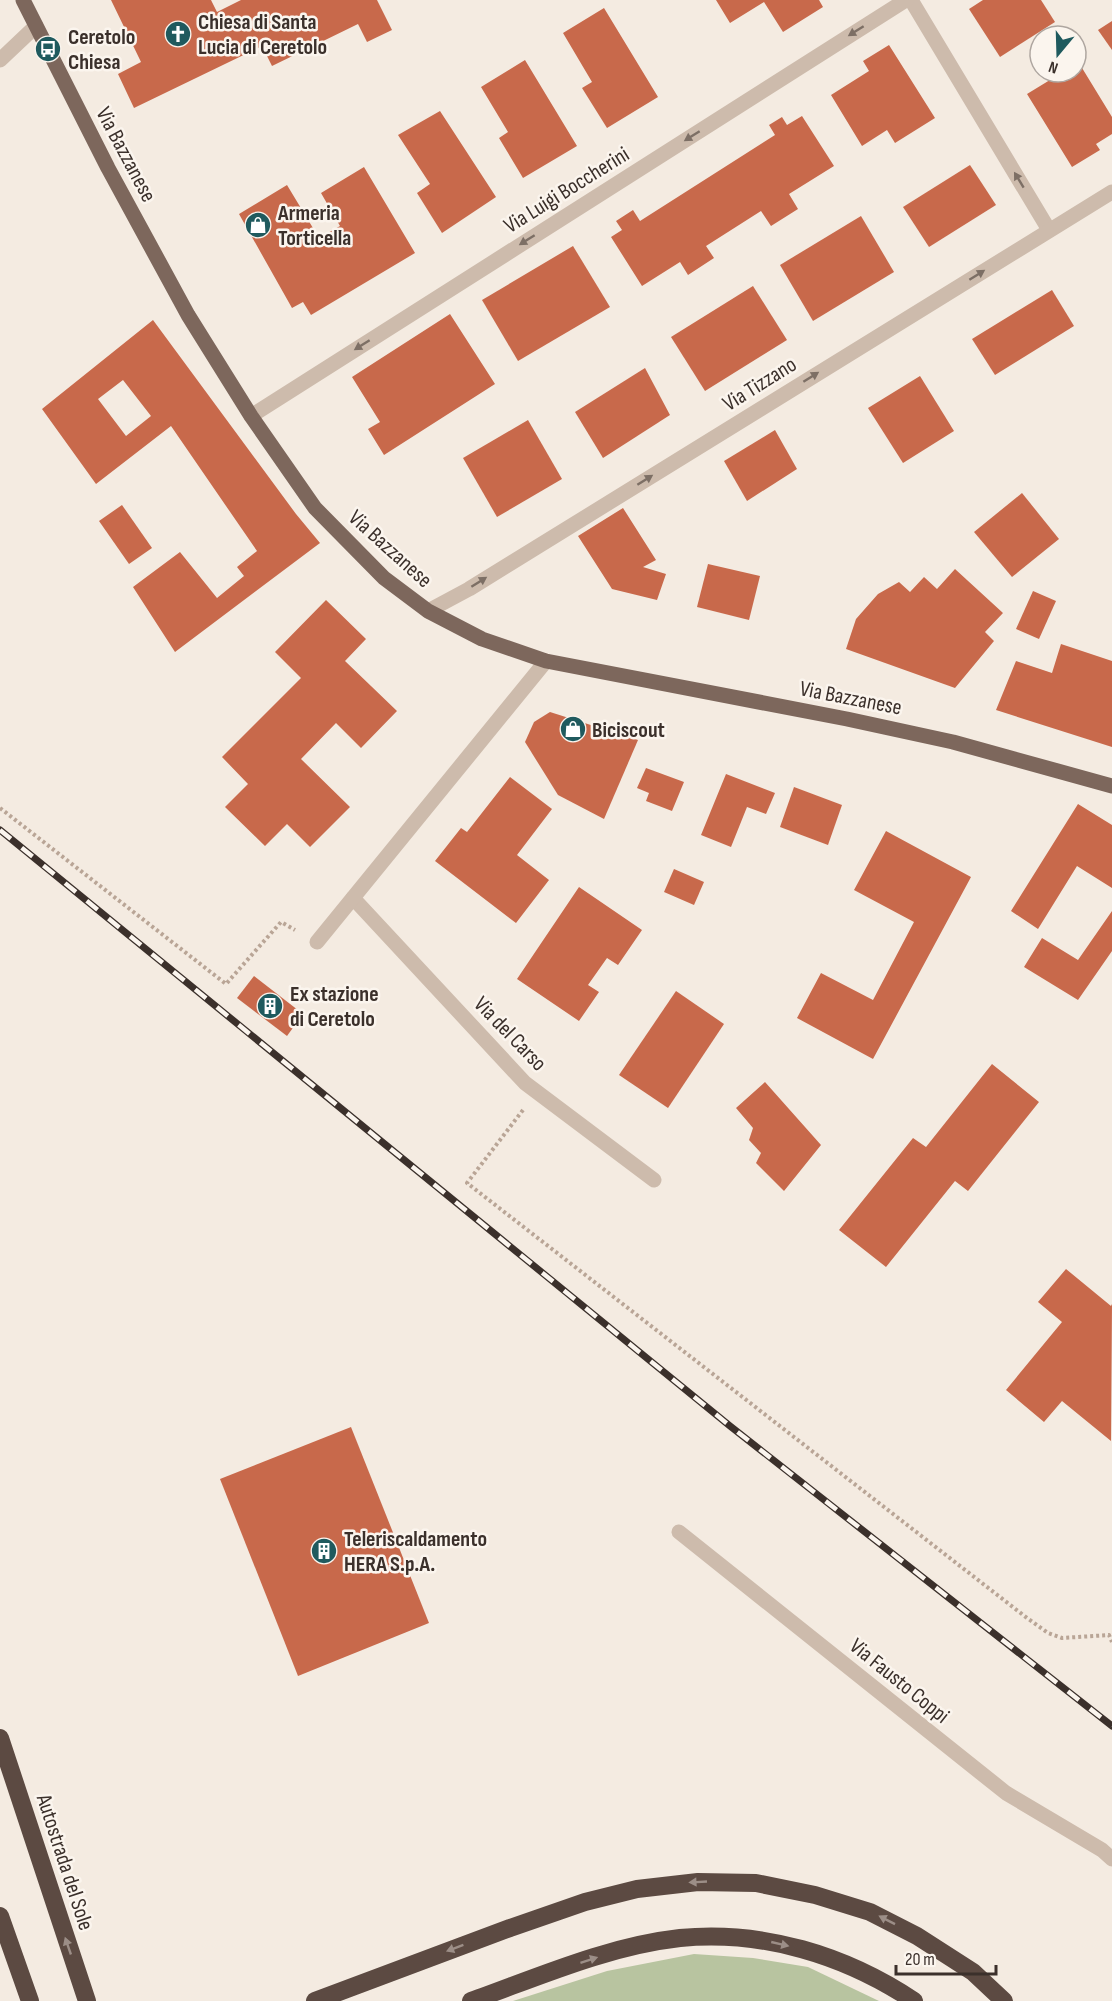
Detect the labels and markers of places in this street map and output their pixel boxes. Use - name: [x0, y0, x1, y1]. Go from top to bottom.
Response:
- place label: Chiesa di Santa Lucia di Ceretolo: [198, 9, 327, 61]
- church icon: Chiesa di Santa Lucia di Ceretolo: [163, 19, 193, 49]
- place label: Ceretolo Chiesa: [68, 24, 135, 76]
- bus stop icon: Ceretolo Chiesa: [33, 34, 63, 64]
- place label: Armeria Torticella: [277, 200, 351, 252]
- shop icon: Armeria Torticella: [243, 210, 273, 240]
- shop icon: Biciscout: [558, 714, 588, 744]
- place label: Biciscout: [592, 717, 665, 744]
- place label: Ex stazione di Ceretolo: [290, 981, 379, 1033]
- building icon: Ex stazione di Ceretolo: [255, 991, 285, 1021]
- place label: Teleriscaldamento HERA S.p.A.: [344, 1526, 487, 1578]
- building icon: Teleriscaldamento HERA S.p.A.: [309, 1536, 339, 1566]

